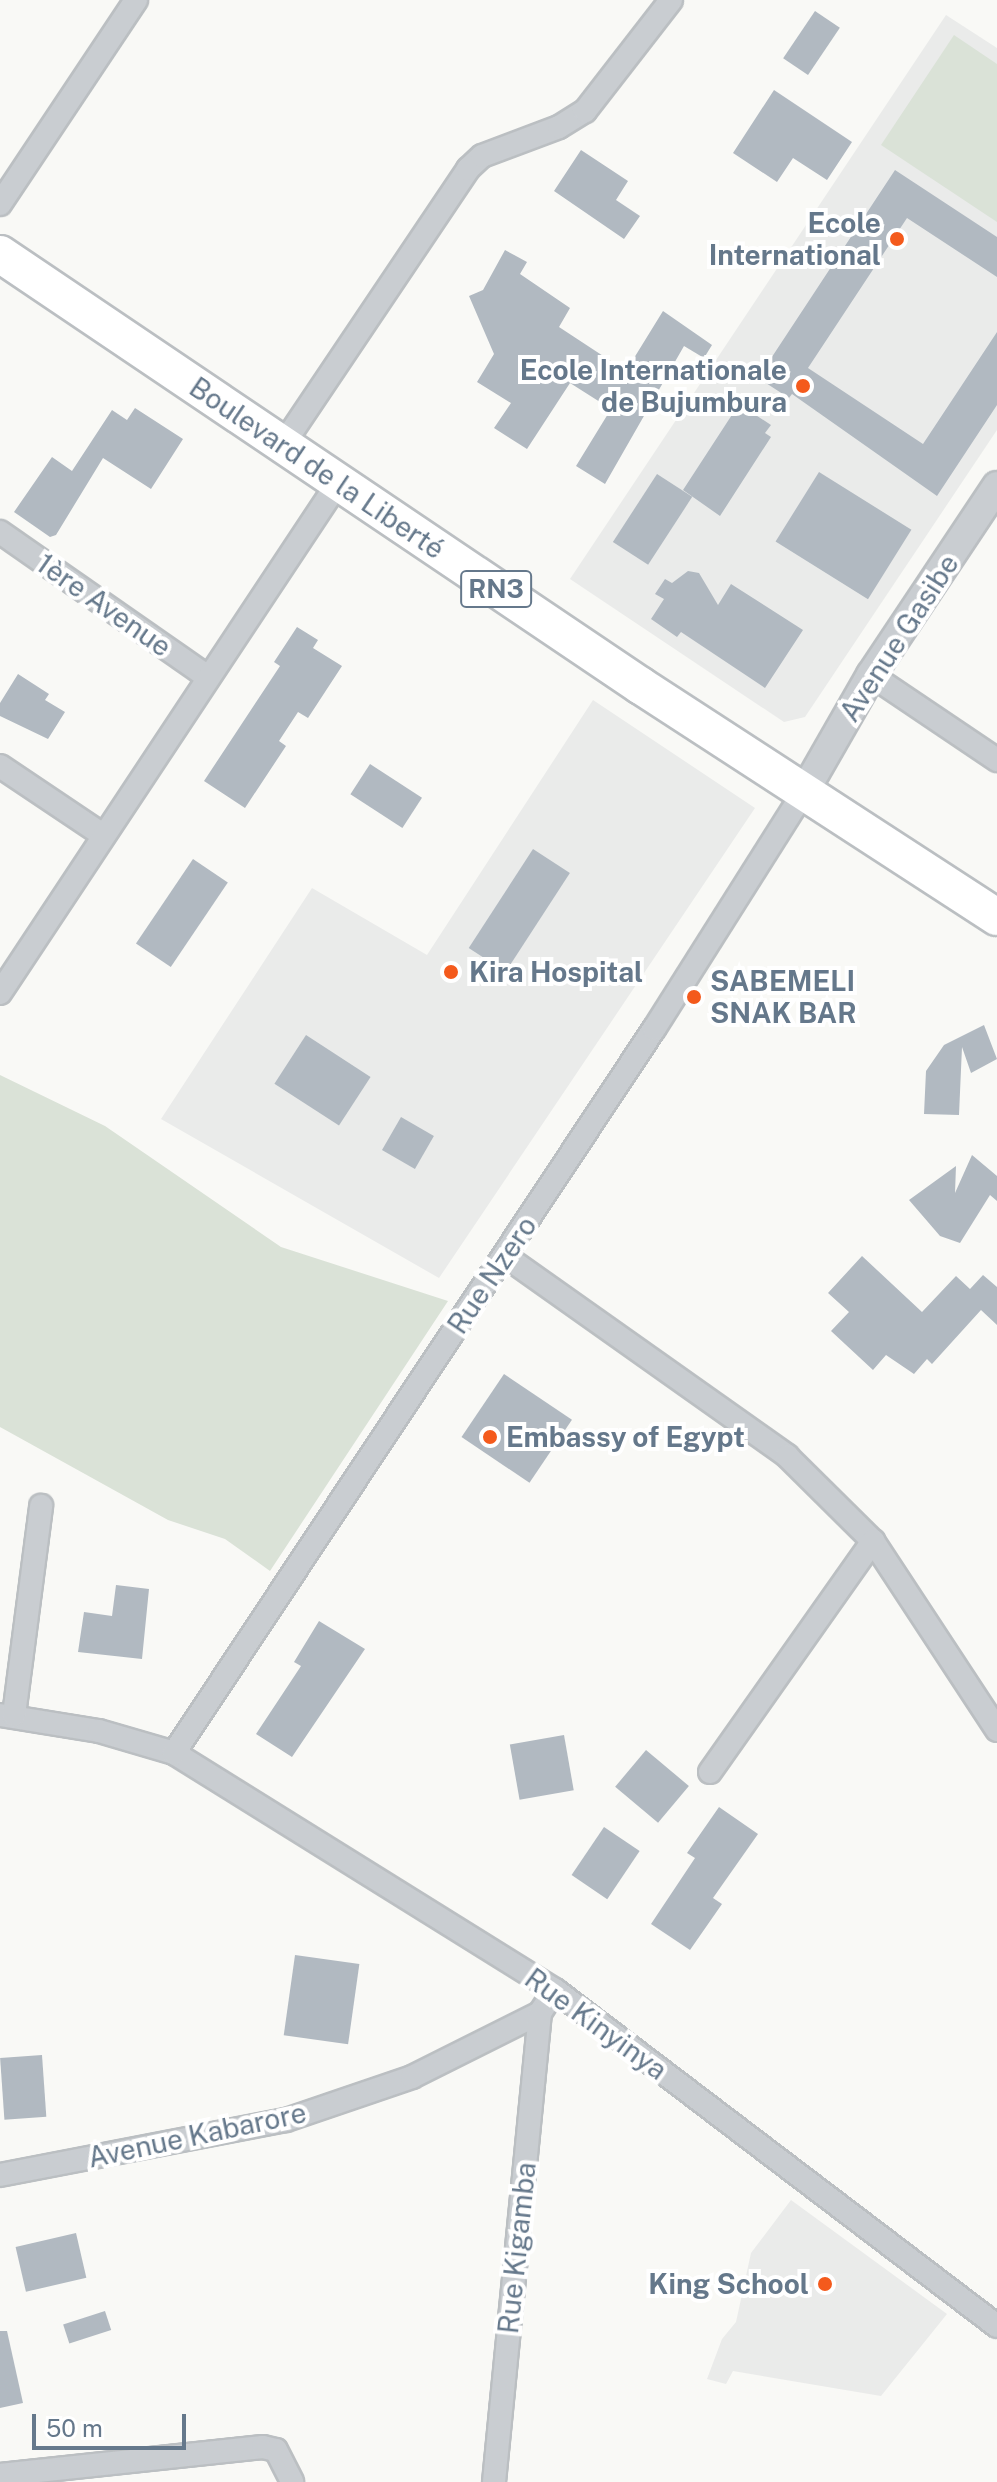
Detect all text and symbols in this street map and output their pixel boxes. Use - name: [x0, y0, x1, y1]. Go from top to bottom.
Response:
- place label: Ecole International: [709, 206, 881, 272]
- marker: Ecole International: [888, 230, 906, 248]
- place label: Ecole Internationale de Bujumbura: [520, 353, 787, 419]
- street label: Boulevard de la Liberté: [183, 370, 451, 566]
- marker: Ecole Internationale de Bujumbura: [794, 377, 812, 395]
- street label: 1ère Avenue: [30, 546, 178, 664]
- street label: Avenue Gasibe: [832, 548, 966, 728]
- road number: RN3: [460, 567, 532, 611]
- place label: Kira Hospital: [469, 955, 643, 989]
- marker: Kira Hospital: [440, 961, 462, 983]
- place label: SABEMELI SNAK BAR: [710, 964, 857, 1030]
- marker: SABEMELI SNAK BAR: [685, 988, 703, 1006]
- street label: Rue Nzero: [440, 1210, 544, 1340]
- place label: Embassy of Egypt: [506, 1420, 745, 1454]
- marker: Embassy of Egypt: [481, 1428, 499, 1446]
- street label: Rue Kinyinya: [518, 1961, 674, 2087]
- street label: Avenue Kabarore: [85, 2095, 309, 2175]
- street label: Rue Kigamba: [491, 2161, 543, 2335]
- place label: King School: [648, 2267, 809, 2301]
- marker: King School: [816, 2275, 834, 2293]
- scale bar: [36, 2398, 190, 2448]
- text: 50 m: [46, 2414, 103, 2442]

